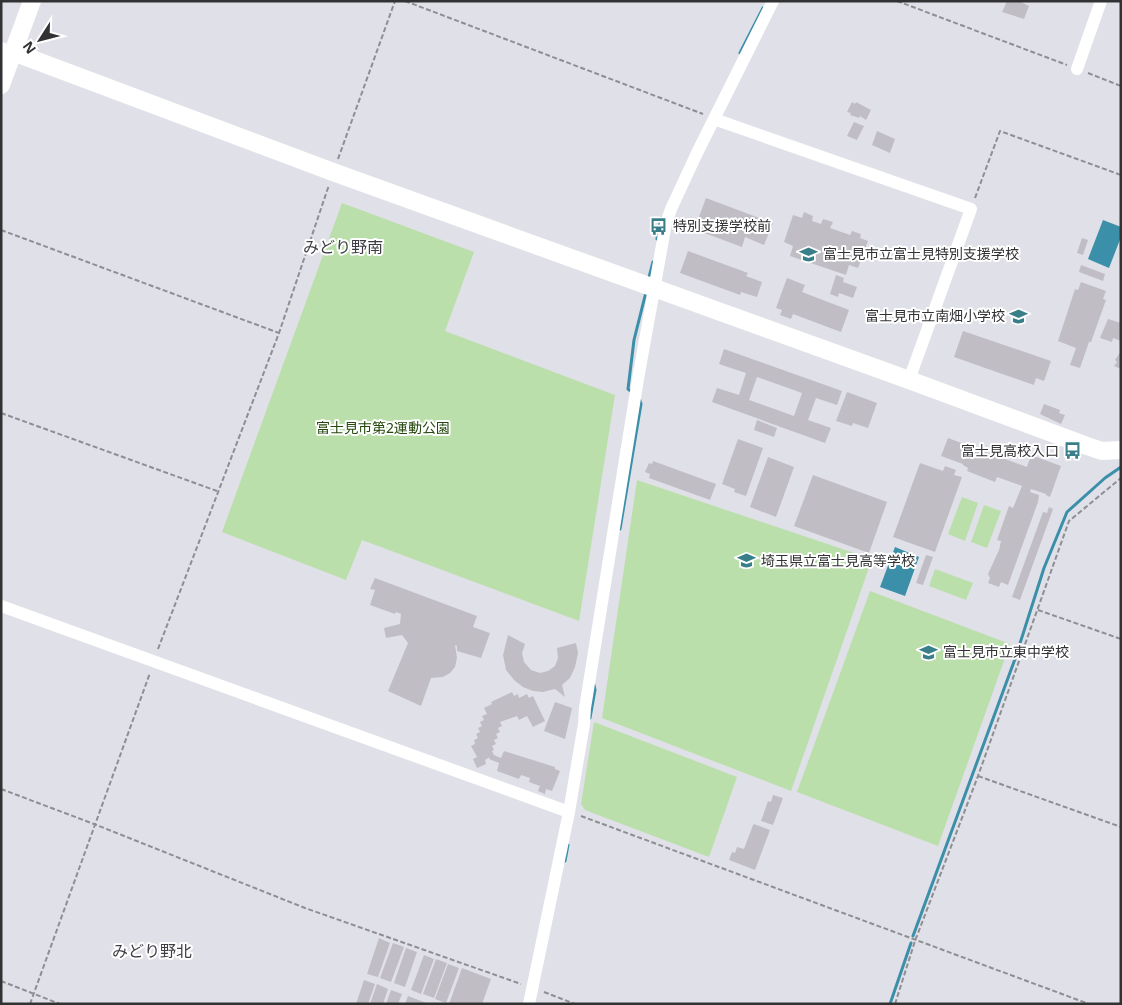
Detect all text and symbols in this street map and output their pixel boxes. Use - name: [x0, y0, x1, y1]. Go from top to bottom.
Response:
- north arrow: [15, 15, 65, 65]
- text: N: [18, 38, 40, 58]
- bus stop icon: 特別支援学校前: [649, 216, 669, 236]
- place label: 特別支援学校前: [673, 216, 771, 235]
- district label: みどり野南: [303, 236, 383, 258]
- school or university icon: 富士見市立富士見特別支援学校: [799, 244, 819, 264]
- place label: 富士見市立富士見特別支援学校: [823, 244, 1019, 263]
- place label: 富士見市立南畑小学校: [865, 306, 1005, 325]
- school or university icon: 富士見市立南畑小学校: [1009, 306, 1029, 326]
- park label: 富士見市第2運動公園: [316, 418, 450, 437]
- place label: 富士見高校入口: [961, 441, 1059, 460]
- bus stop icon: 富士見高校入口: [1063, 441, 1083, 461]
- school or university icon: 埼玉県立富士見高等学校: [737, 551, 757, 571]
- place label: 埼玉県立富士見高等学校: [761, 551, 915, 570]
- school or university icon: 富士見市立東中学校: [919, 642, 939, 662]
- place label: 富士見市立東中学校: [943, 642, 1069, 661]
- district label: みどり野北: [112, 940, 192, 962]

